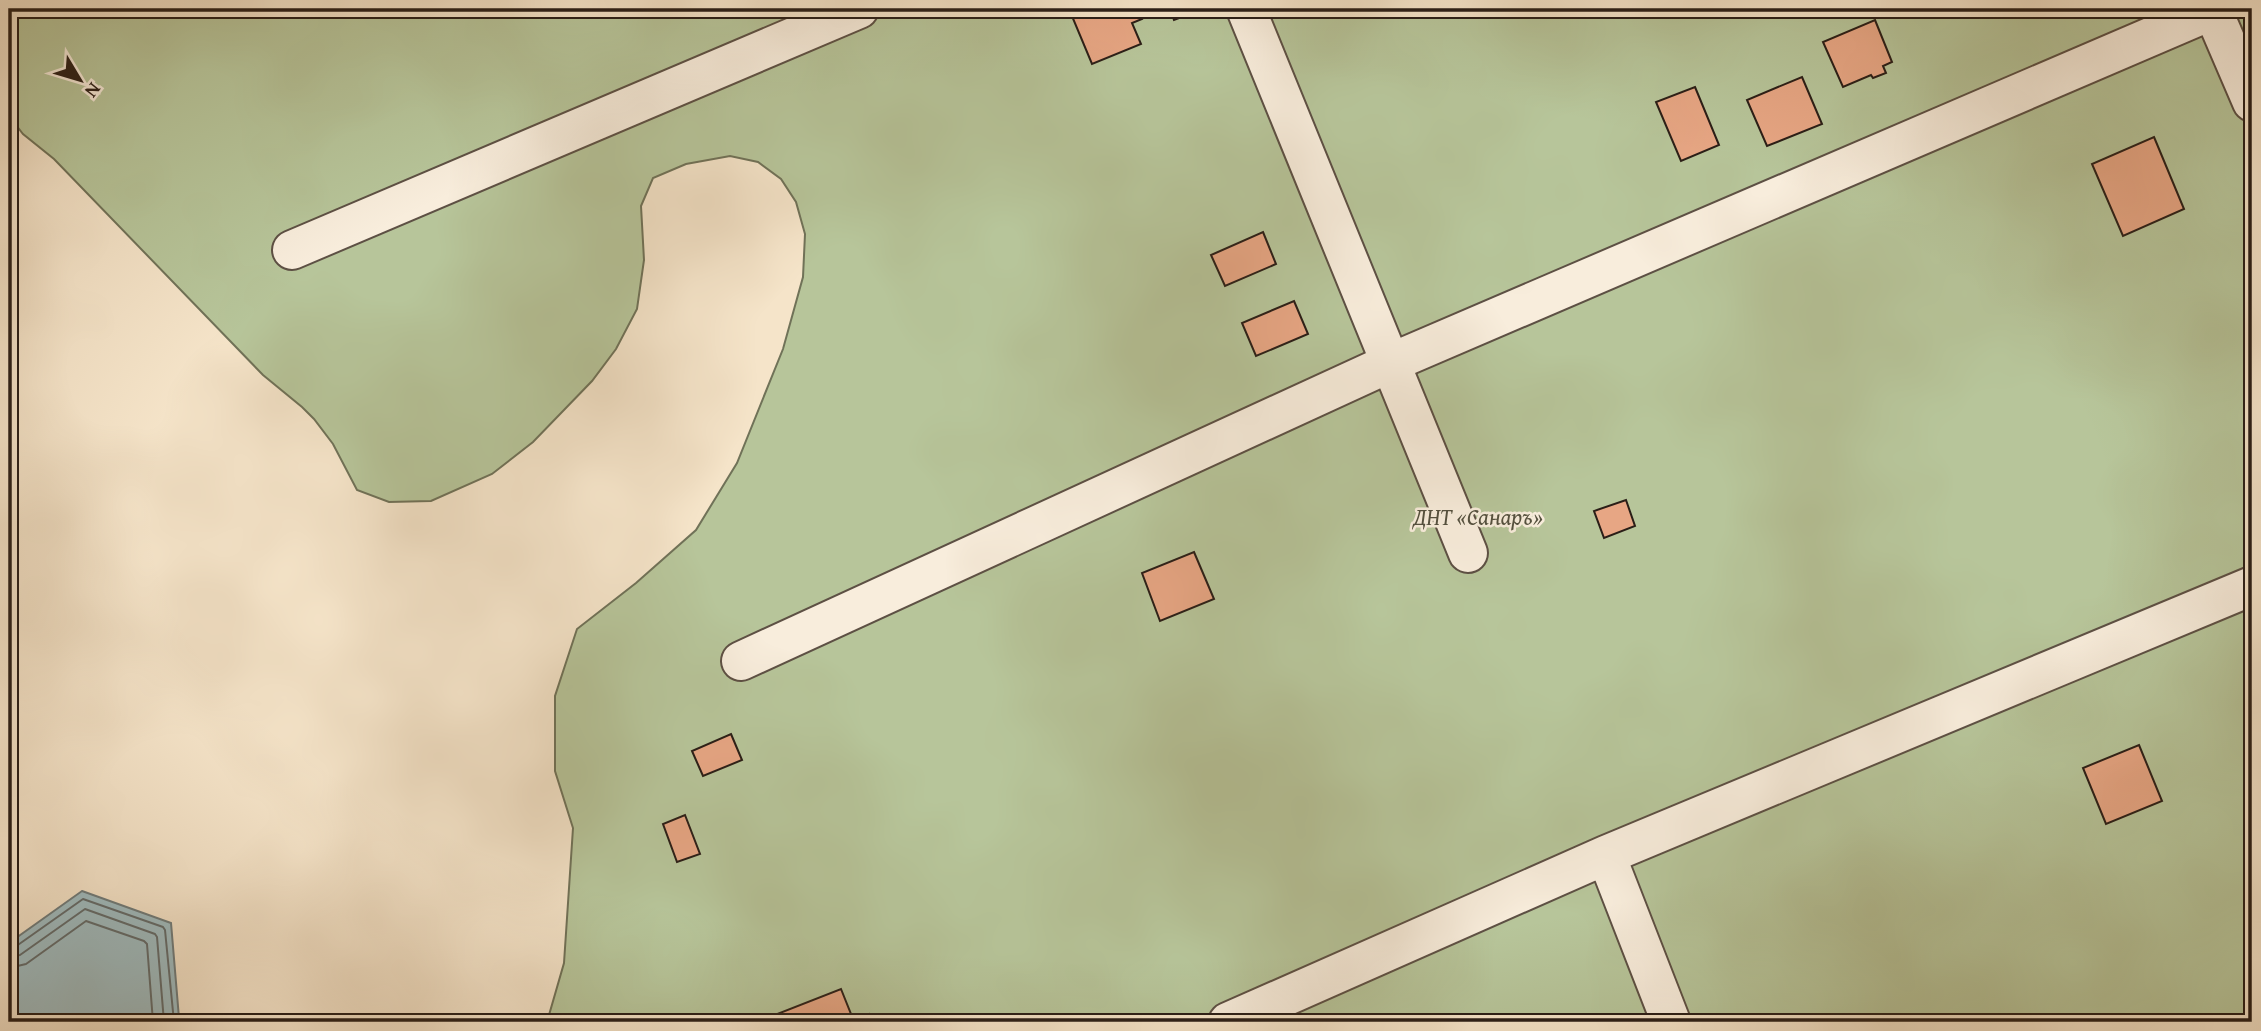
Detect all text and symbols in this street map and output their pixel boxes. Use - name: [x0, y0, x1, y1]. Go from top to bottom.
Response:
- north arrow: [46, 46, 116, 116]
- text: N: [78, 77, 108, 104]
- park label: ДНТ «Санаръ»: [1411, 500, 1543, 533]

